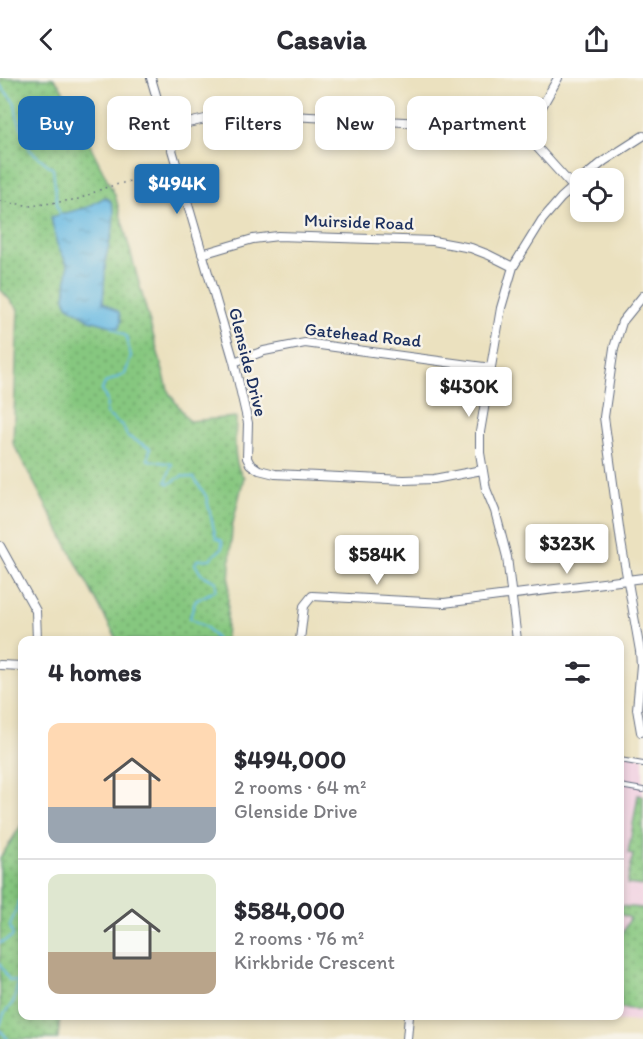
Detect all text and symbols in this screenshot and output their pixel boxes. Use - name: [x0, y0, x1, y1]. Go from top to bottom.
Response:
- icon: back: [30, 23, 63, 56]
- text: Casavia: [276, 23, 367, 56]
- icon: share: [580, 23, 613, 56]
- chip: Buy: [18, 96, 95, 150]
- chip: Rent: [107, 96, 191, 150]
- chip: Filters: [203, 96, 303, 150]
- chip: New: [315, 96, 395, 150]
- chip: Apartment: [407, 96, 547, 150]
- pin: $494K: [135, 164, 219, 215]
- map controls: [570, 168, 624, 222]
- button: locate: [570, 168, 624, 222]
- text: $494K: [148, 171, 206, 195]
- street label: Muirside Road: [304, 209, 414, 235]
- street label: Glenside Drive: [224, 305, 272, 419]
- street label: Gatehead Road: [303, 318, 423, 352]
- pin: $430K: [427, 367, 511, 418]
- text: $430K: [440, 374, 498, 398]
- pin: $323K: [525, 524, 609, 575]
- text: $323K: [539, 531, 595, 555]
- pin: $584K: [335, 535, 419, 586]
- text: $584K: [349, 542, 405, 566]
- text: 4 homes: [48, 656, 142, 688]
- icon: filters: [561, 656, 594, 689]
- text: $494,000: [234, 743, 346, 775]
- icon: home: [96, 747, 168, 819]
- text: 2 rooms · 64 m²: [234, 775, 366, 799]
- text: Glenside Drive: [234, 799, 358, 823]
- text: $584,000: [234, 894, 345, 926]
- icon: home: [96, 898, 168, 970]
- text: 2 rooms · 76 m²: [234, 926, 364, 950]
- text: Kirkbride Crescent: [234, 950, 395, 974]

